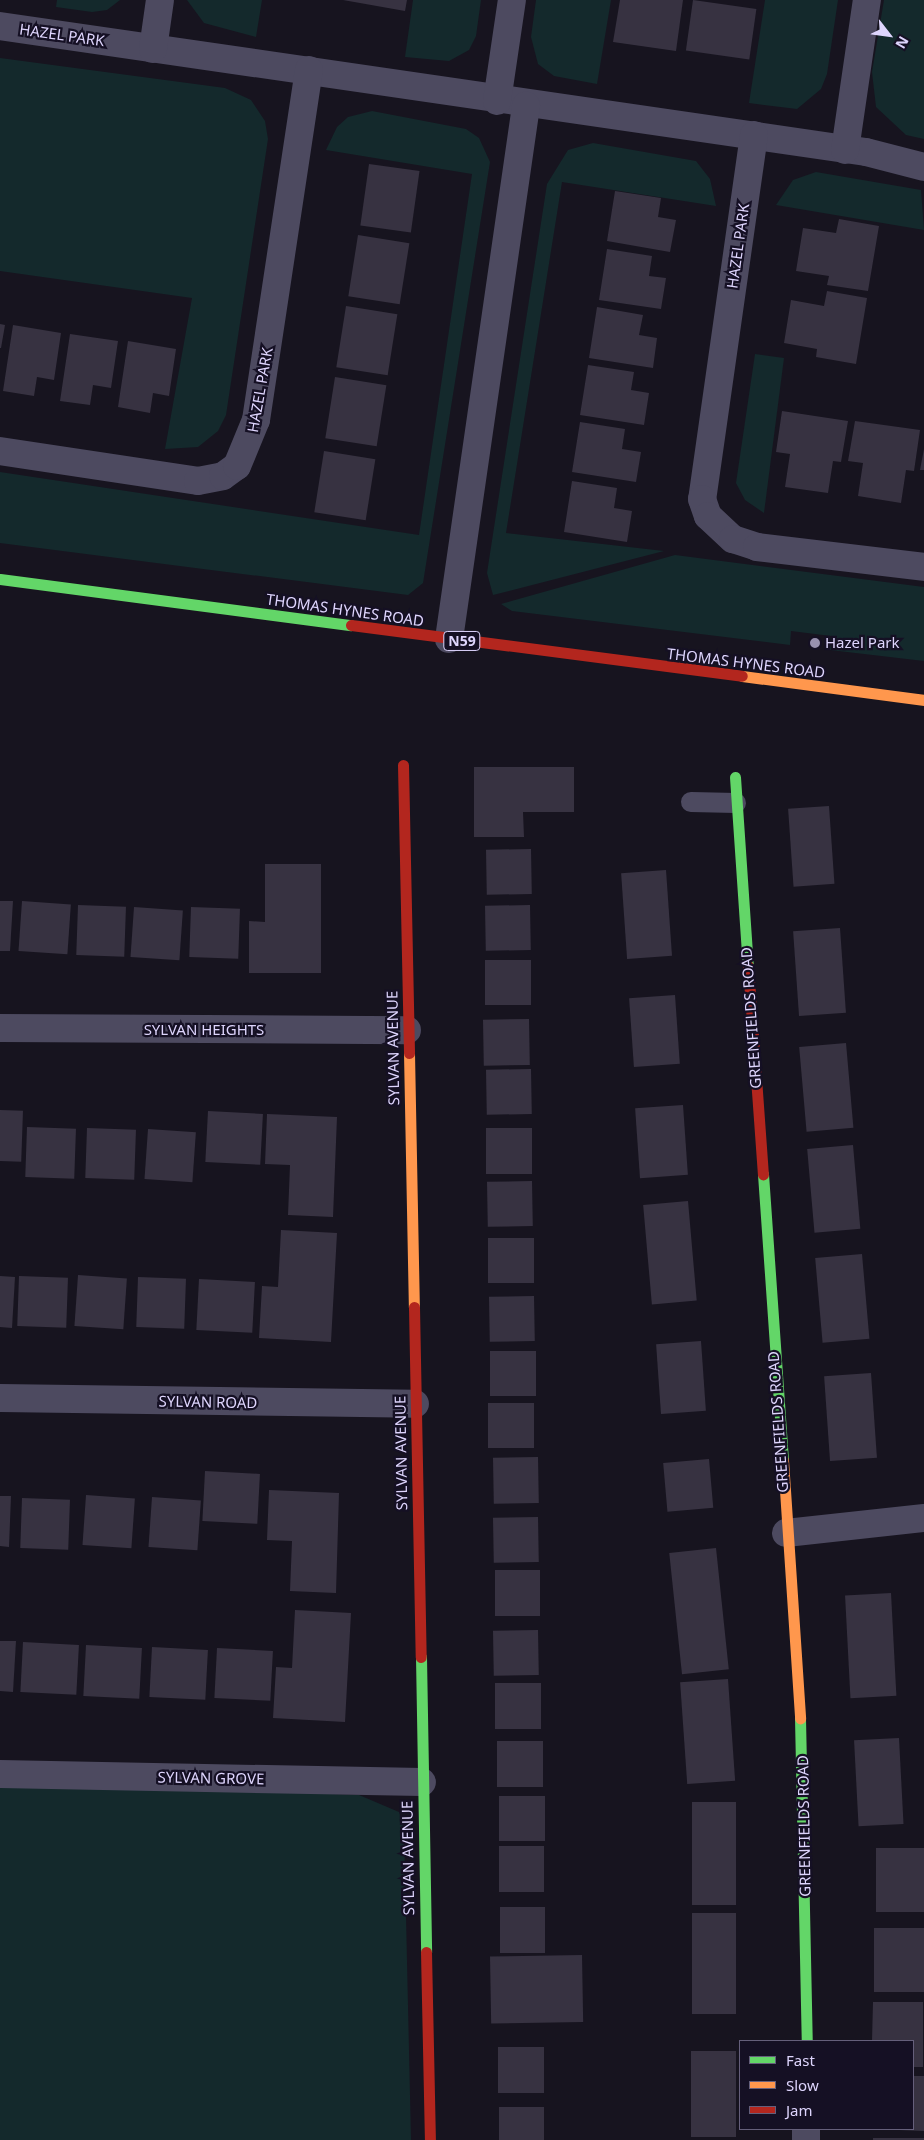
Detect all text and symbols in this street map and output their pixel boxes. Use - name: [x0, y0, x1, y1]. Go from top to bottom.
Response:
- north arrow: [864, 10, 914, 60]
- street label: HAZEL PARK: [18, 20, 106, 50]
- text: N: [891, 33, 914, 52]
- street label: HAZEL PARK: [723, 202, 753, 290]
- street label: HAZEL PARK: [244, 346, 276, 434]
- street label: THOMAS HYNES ROAD: [265, 590, 425, 630]
- road number: N59: [443, 630, 481, 652]
- place label: Hazel Park: [825, 634, 900, 652]
- marker: Hazel Park: [809, 637, 821, 649]
- street label: THOMAS HYNES ROAD: [666, 644, 826, 682]
- street label: GREENFIELDS ROAD: [737, 947, 765, 1089]
- street label: SYLVAN AVENUE: [383, 991, 403, 1105]
- street label: SYLVAN HEIGHTS: [144, 1021, 264, 1039]
- street label: GREENFIELDS ROAD: [764, 1351, 792, 1493]
- street label: SYLVAN ROAD: [158, 1392, 258, 1412]
- street label: SYLVAN AVENUE: [391, 1396, 411, 1510]
- street label: GREENFIELDS ROAD: [794, 1755, 814, 1897]
- street label: SYLVAN GROVE: [157, 1768, 265, 1788]
- street label: SYLVAN AVENUE: [398, 1801, 418, 1915]
- legend: [739, 2040, 914, 2130]
- text: Fast: [786, 2050, 815, 2070]
- text: Slow: [786, 2075, 819, 2095]
- text: Jam: [786, 2100, 813, 2120]

